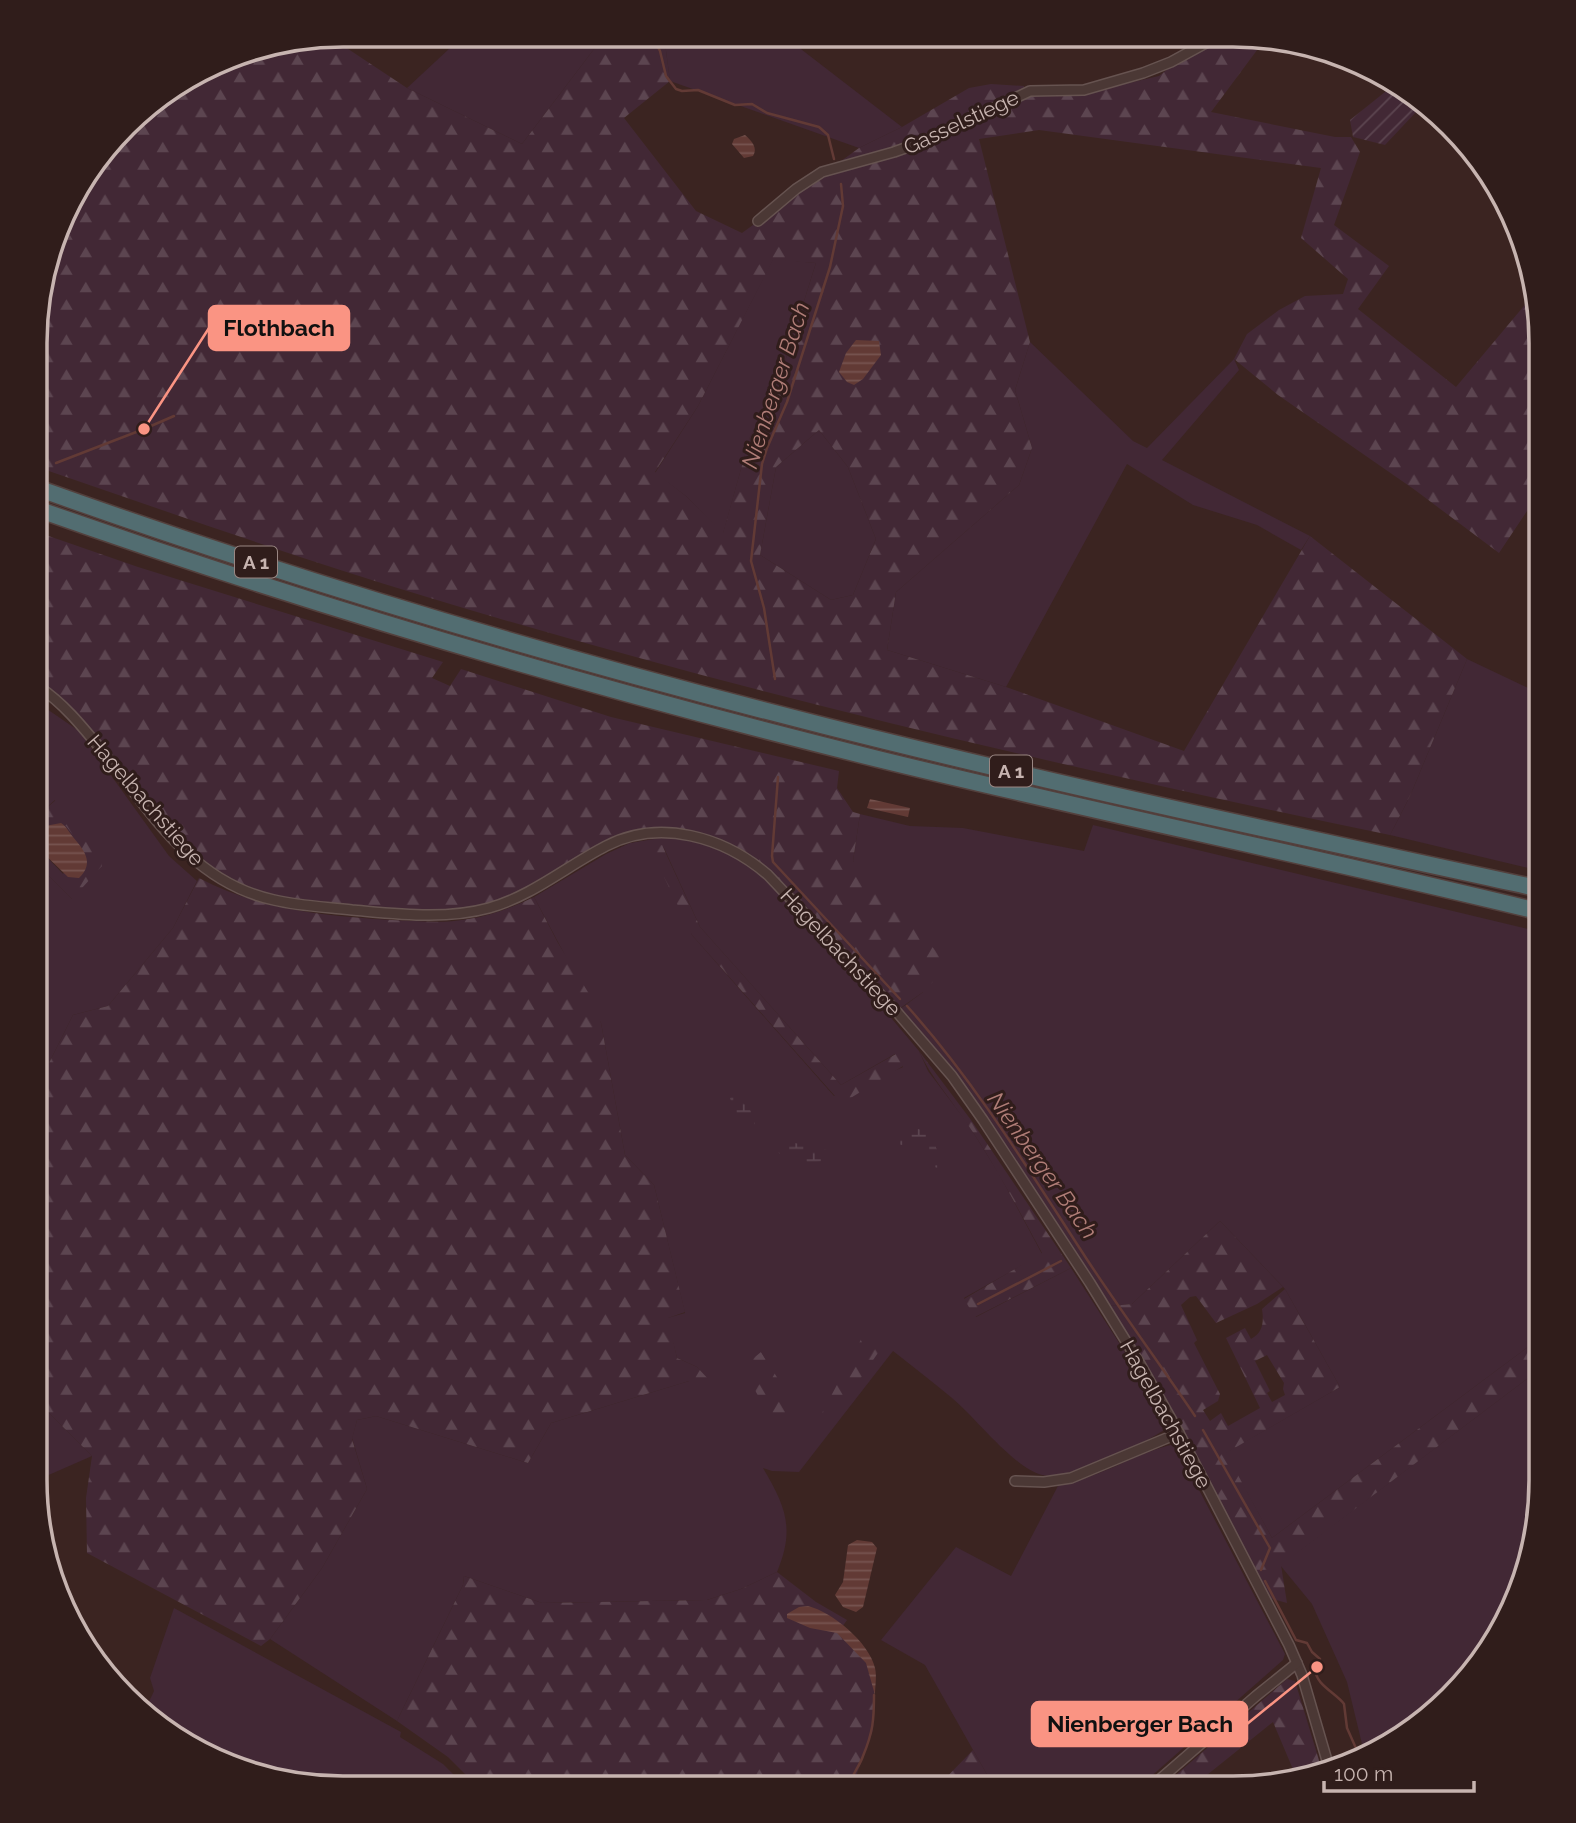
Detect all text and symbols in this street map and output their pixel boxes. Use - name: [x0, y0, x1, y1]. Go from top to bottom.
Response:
- street label: Gasselstiege: [899, 84, 1023, 160]
- water label: Nienberger Bach: [735, 298, 815, 472]
- callout: Flothbach: [209, 306, 349, 350]
- text: Flothbach: [223, 314, 335, 341]
- road number: A 1: [235, 547, 277, 578]
- street label: Hagelbachstiege: [82, 729, 210, 871]
- road number: A 1: [990, 756, 1032, 786]
- street label: Hagelbachstiege: [775, 883, 907, 1021]
- water label: Nienberger Bach: [982, 1086, 1104, 1244]
- street label: Hagelbachstiege: [1115, 1336, 1217, 1492]
- callout: Nienberger Bach: [1032, 1702, 1247, 1746]
- text: Nienberger Bach: [1047, 1710, 1233, 1737]
- scale bar: [1324, 1750, 1474, 1794]
- text: 100 m: [1334, 1761, 1393, 1786]

